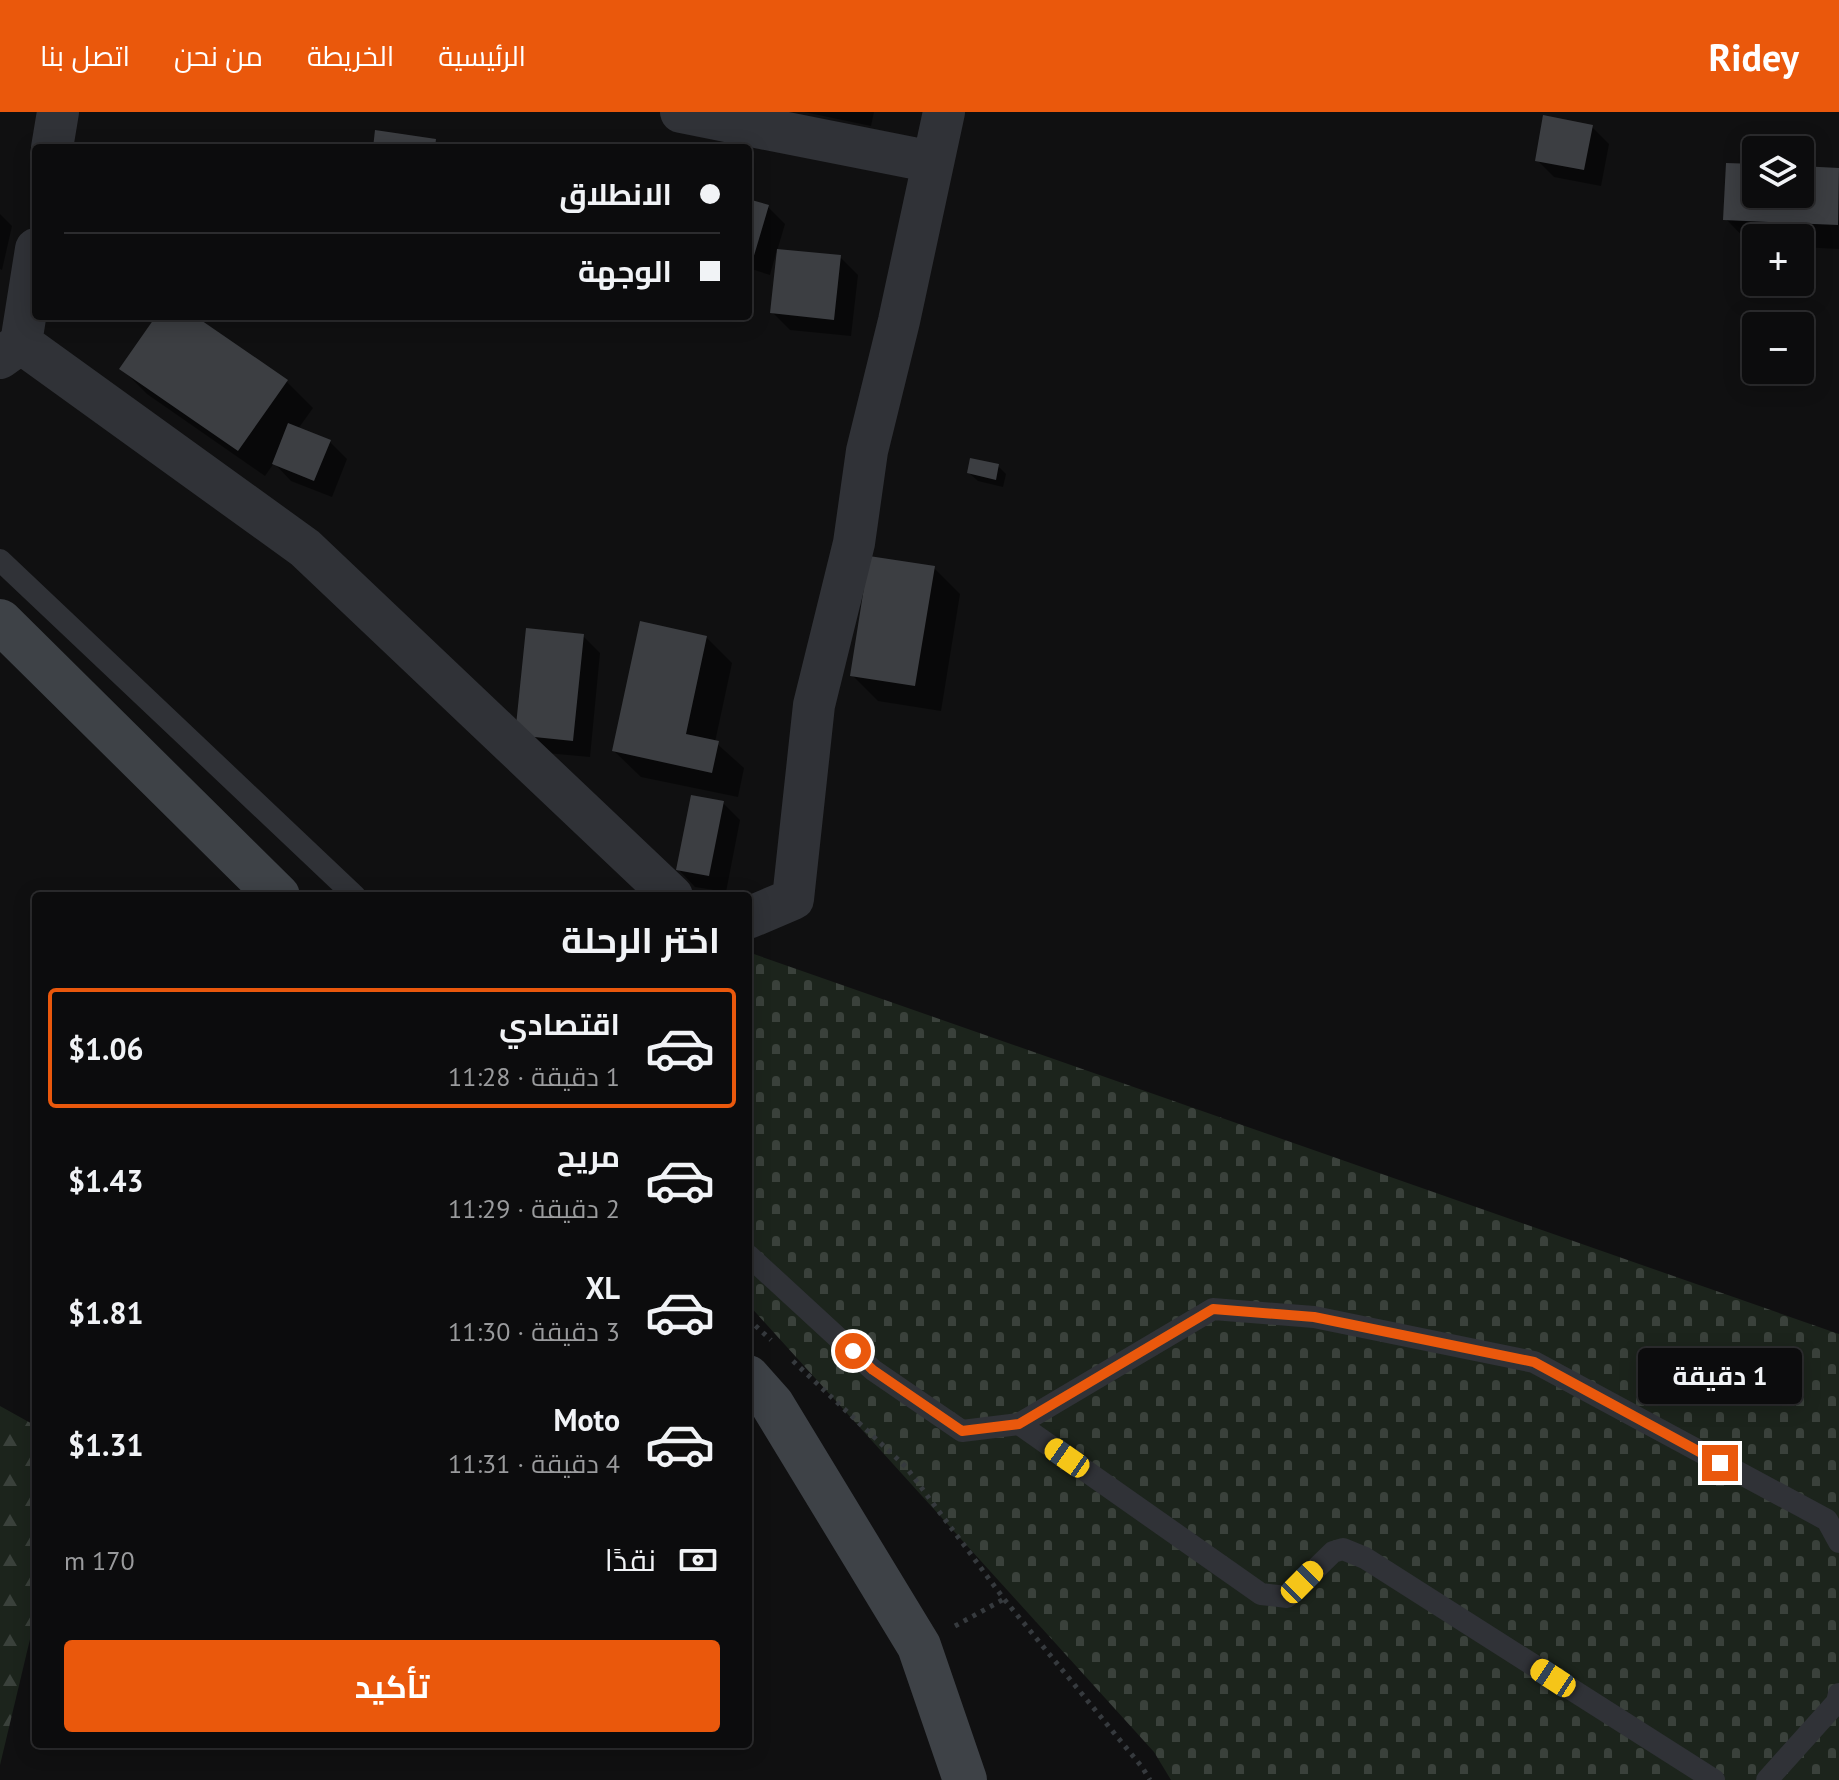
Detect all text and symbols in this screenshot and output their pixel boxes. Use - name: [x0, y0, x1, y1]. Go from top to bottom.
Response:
- text: Ridey: [1708, 32, 1799, 81]
- text: اتصل بنا: [40, 37, 130, 74]
- text: من نحن: [174, 37, 263, 74]
- text: الخريطة: [307, 37, 394, 74]
- text: الرئيسية: [438, 37, 526, 74]
- map controls: [1742, 136, 1814, 384]
- button: layers: [1742, 136, 1814, 208]
- text: الانطلاق: [559, 174, 672, 213]
- button: +: [1742, 224, 1814, 296]
- text: الوجهة: [578, 251, 672, 290]
- button: −: [1742, 312, 1814, 384]
- text: اختر الرحلة: [561, 916, 720, 963]
- text: اقتصادي: [499, 1004, 620, 1043]
- icon: car: [644, 1012, 716, 1084]
- text: $1.06: [68, 1029, 143, 1068]
- text: 1 دقيقة · 11:28: [448, 1060, 620, 1093]
- text: مريح: [557, 1136, 620, 1175]
- icon: car: [644, 1144, 716, 1216]
- text: $1.43: [68, 1161, 143, 1200]
- text: 2 دقيقة · 11:29: [448, 1192, 620, 1225]
- text: XL: [586, 1268, 620, 1307]
- icon: car: [644, 1276, 716, 1348]
- text: $1.81: [68, 1293, 143, 1332]
- text: 3 دقيقة · 11:30: [448, 1315, 620, 1348]
- route start: [835, 1333, 871, 1369]
- callout: 1 دقيقة: [1638, 1347, 1802, 1403]
- text: 1 دقيقة: [1673, 1359, 1767, 1392]
- text: Moto: [553, 1400, 620, 1439]
- icon: car: [644, 1408, 716, 1480]
- text: $1.31: [68, 1425, 143, 1464]
- car: [1040, 1434, 1094, 1482]
- route end: [1702, 1445, 1738, 1481]
- text: 4 دقيقة · 11:31: [448, 1447, 620, 1480]
- icon: cash: [676, 1538, 720, 1582]
- text: نقدًا: [605, 1540, 656, 1579]
- text: 170 m: [64, 1544, 135, 1577]
- car: [1277, 1557, 1327, 1607]
- button: تأكيد: [64, 1640, 720, 1732]
- car: [1526, 1655, 1580, 1701]

